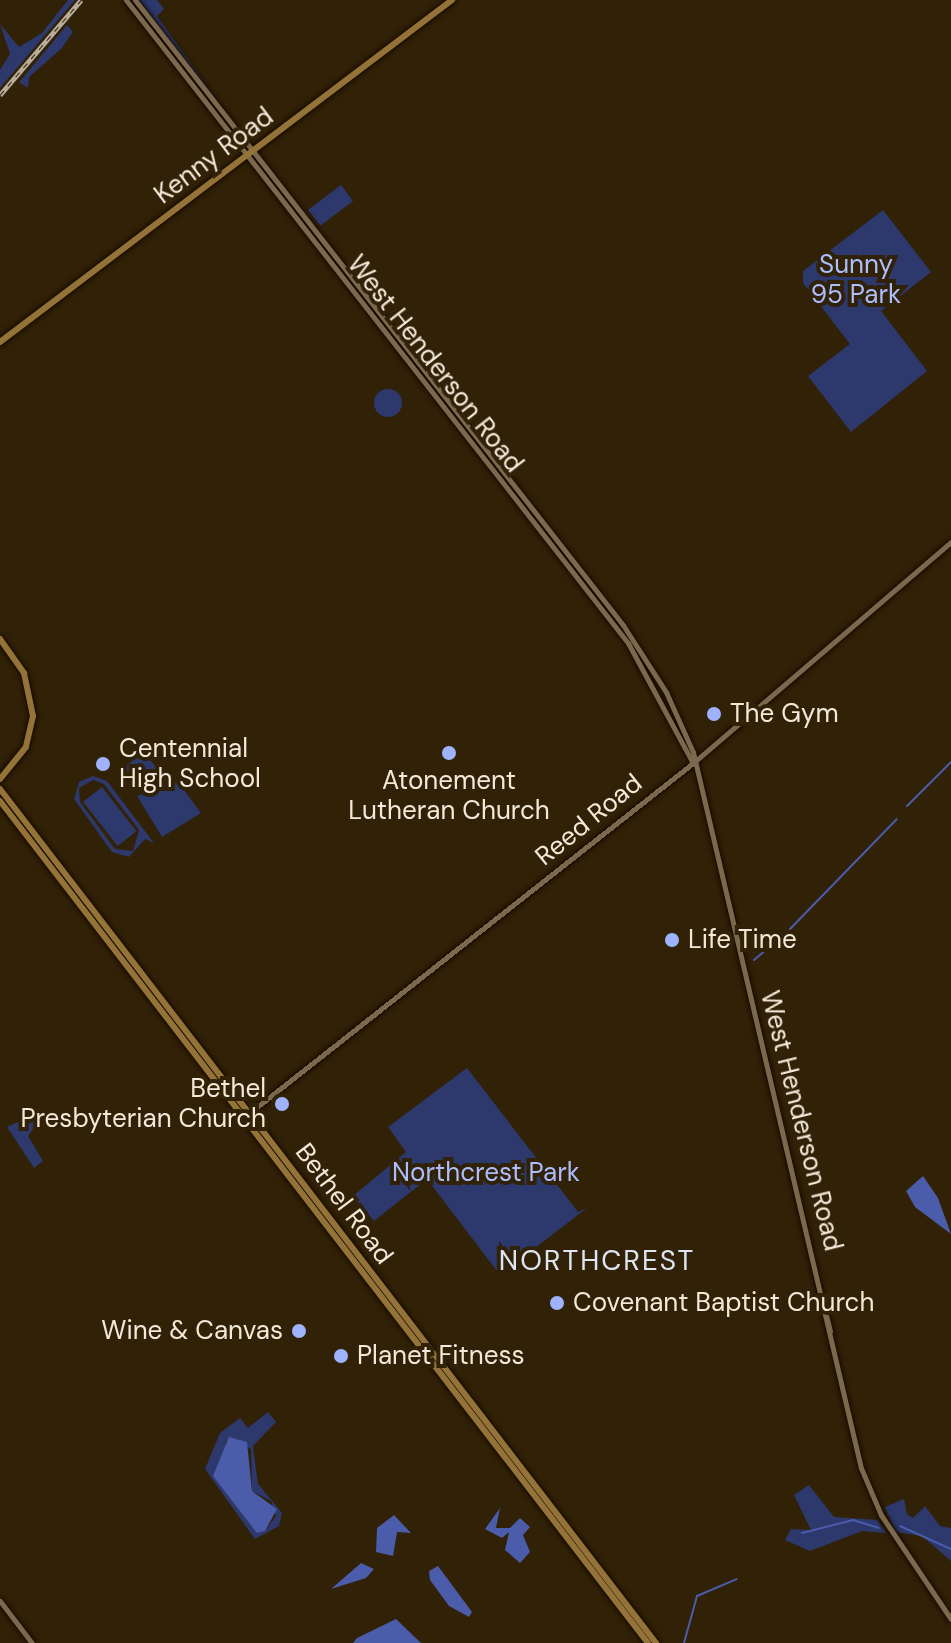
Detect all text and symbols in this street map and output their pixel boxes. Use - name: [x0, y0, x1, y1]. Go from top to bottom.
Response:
- street label: Kenny Road: [149, 101, 279, 211]
- street label: West Henderson Road: [340, 249, 530, 479]
- park label: Sunny 95 Park: [811, 249, 901, 310]
- place label: The Gym: [730, 698, 839, 730]
- marker: The Gym: [705, 705, 723, 723]
- place label: Centennial High School: [119, 733, 261, 794]
- marker: Atonement Lutheran Church: [440, 744, 458, 762]
- marker: Centennial High School: [94, 755, 112, 773]
- place label: Atonement Lutheran Church: [348, 765, 550, 826]
- street label: Reed Road: [529, 768, 649, 872]
- place label: Life Time: [688, 924, 797, 956]
- marker: Life Time: [663, 931, 681, 949]
- street label: West Henderson Road: [754, 988, 848, 1254]
- place label: Bethel Presbyterian Church: [20, 1073, 266, 1134]
- marker: Bethel Presbyterian Church: [273, 1095, 291, 1113]
- street label: Bethel Road: [288, 1137, 400, 1271]
- park label: Northcrest Park: [392, 1157, 580, 1189]
- district label: NORTHCREST: [499, 1244, 695, 1278]
- place label: Covenant Baptist Church: [573, 1287, 874, 1319]
- marker: Covenant Baptist Church: [548, 1294, 566, 1312]
- place label: Wine & Canvas: [101, 1315, 283, 1347]
- marker: Wine & Canvas: [290, 1322, 308, 1340]
- place label: Planet Fitness: [357, 1340, 525, 1372]
- marker: Planet Fitness: [332, 1347, 350, 1365]

